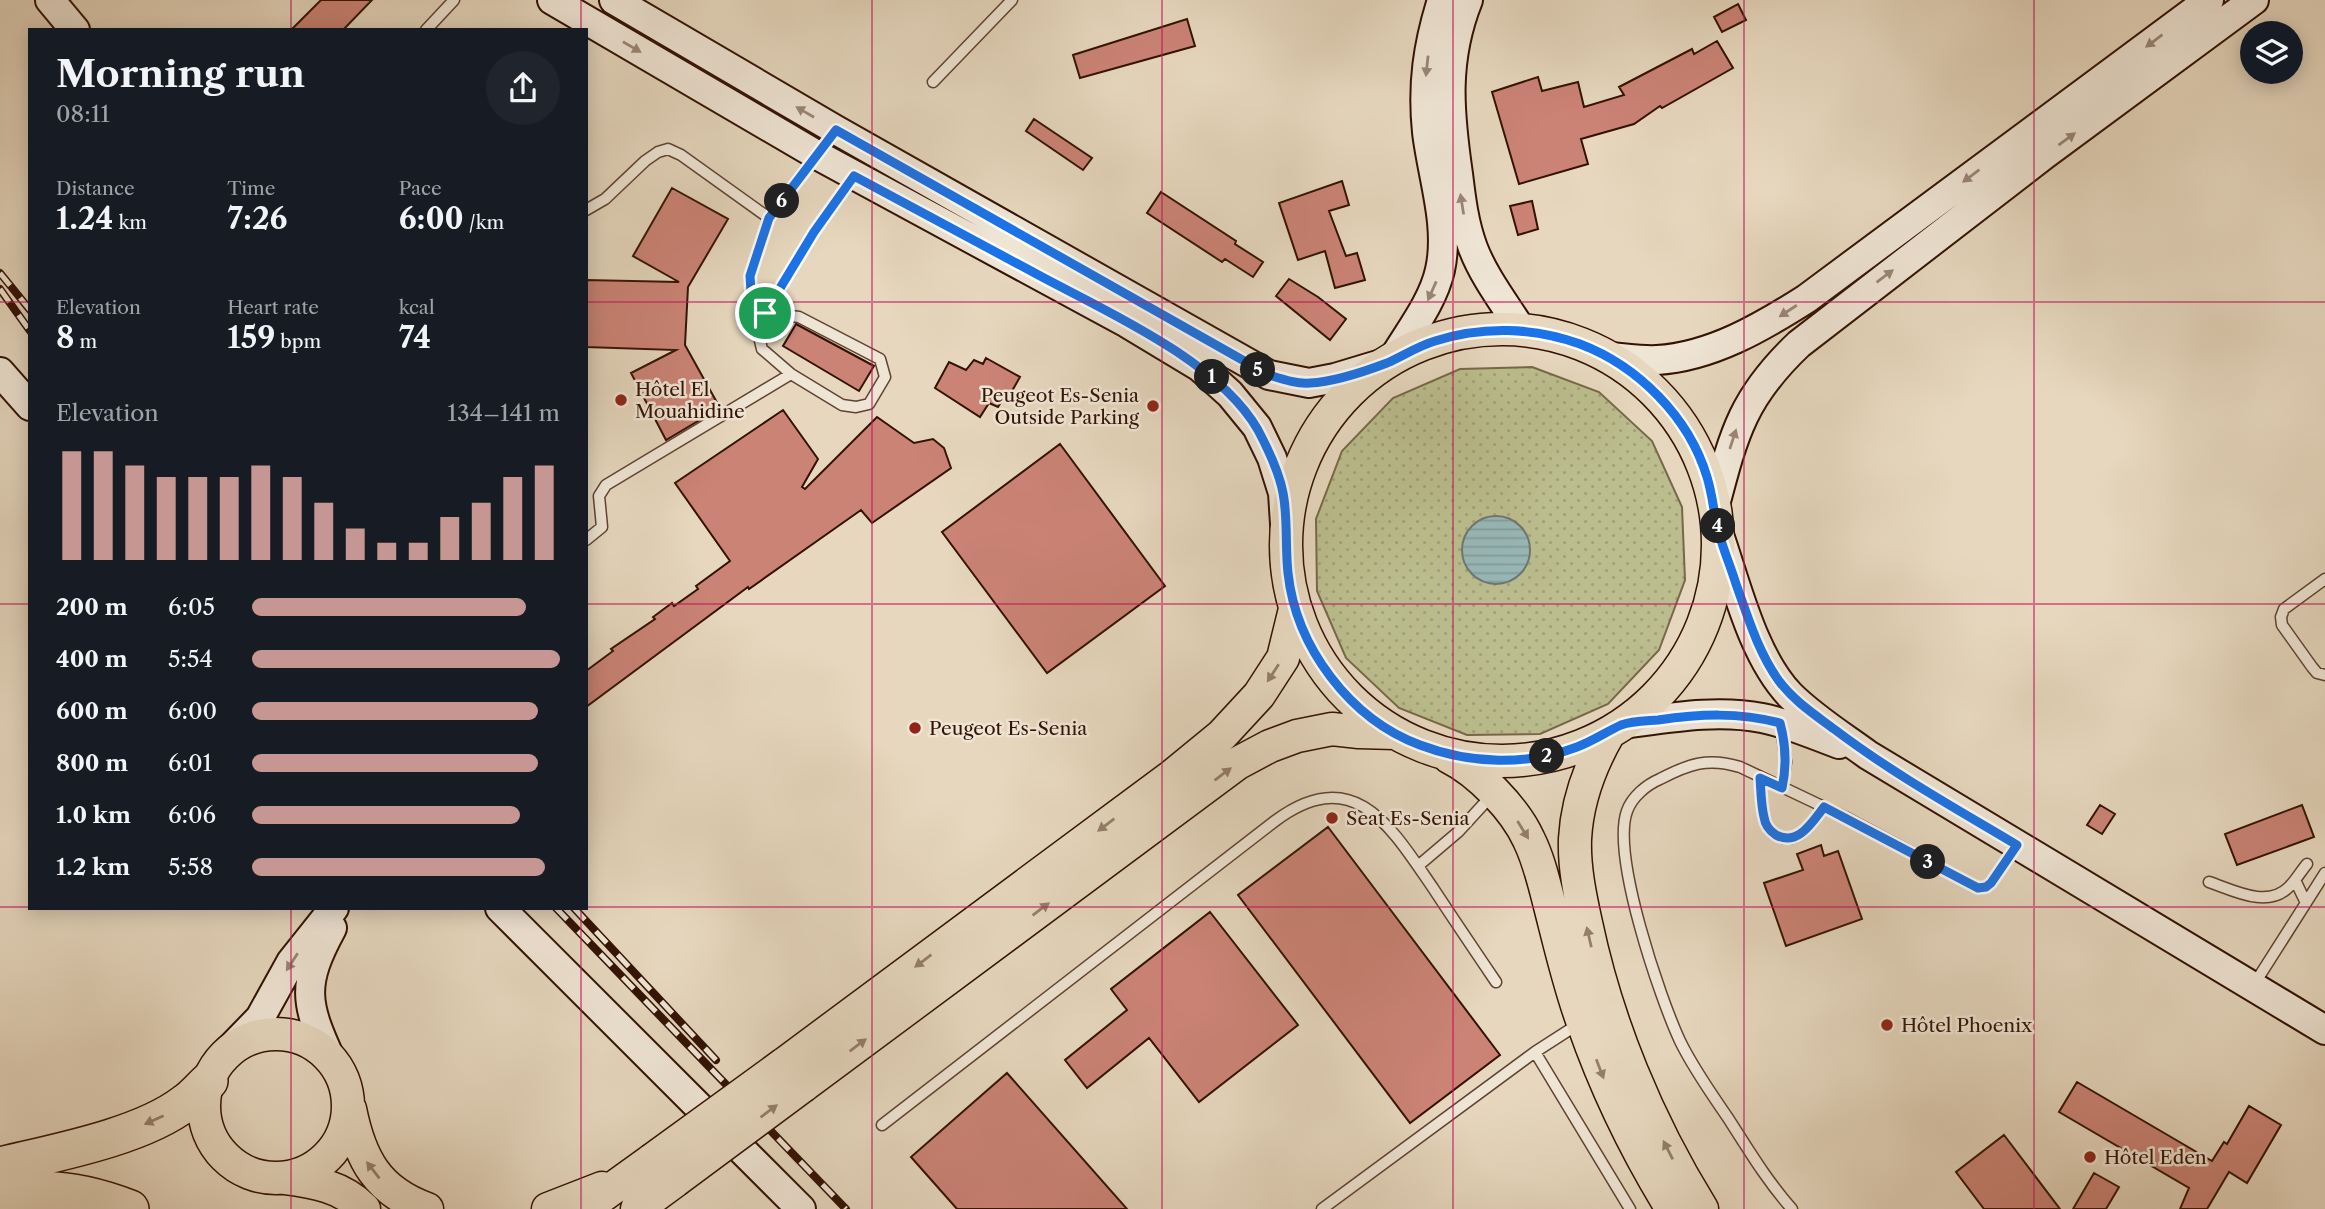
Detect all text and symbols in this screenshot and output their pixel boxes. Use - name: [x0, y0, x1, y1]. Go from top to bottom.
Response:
- map controls: [2240, 21, 2303, 84]
- button: layers: [2240, 21, 2303, 84]
- one-way arrow: [2145, 33, 2163, 47]
- one-way arrow: [622, 41, 641, 53]
- text: Morning run: [56, 50, 305, 97]
- button: share: [486, 51, 560, 125]
- one-way arrow: [1421, 55, 1432, 77]
- text: 08:11: [56, 100, 110, 128]
- one-way arrow: [795, 106, 815, 118]
- one-way arrow: [2057, 131, 2075, 146]
- one-way arrow: [1962, 169, 1980, 183]
- text: Distance: [56, 177, 135, 200]
- text: Time: [227, 177, 275, 200]
- text: Pace: [399, 177, 442, 200]
- pin: 6: [764, 184, 800, 218]
- text: 6: [776, 189, 787, 212]
- one-way arrow: [1456, 193, 1467, 215]
- text: 1.24: [56, 200, 113, 237]
- text: 7:26: [227, 200, 288, 237]
- text: 6:00: [399, 200, 464, 237]
- text: km: [113, 211, 147, 234]
- text: /km: [464, 211, 504, 234]
- one-way arrow: [1876, 269, 1894, 283]
- one-way arrow: [1426, 280, 1437, 301]
- pin: [735, 283, 795, 343]
- icon: arrive: [746, 294, 784, 332]
- text: Elevation: [56, 296, 141, 319]
- text: Heart rate: [227, 296, 319, 319]
- text: kcal: [399, 296, 435, 319]
- one-way arrow: [1778, 304, 1797, 317]
- text: 8: [56, 319, 74, 356]
- text: 159: [227, 319, 275, 356]
- text: 74: [399, 319, 431, 356]
- text: m: [74, 330, 97, 353]
- text: bpm: [275, 330, 321, 353]
- pin: 5: [1240, 352, 1276, 388]
- text: 5: [1252, 358, 1263, 381]
- pin: 1: [1194, 360, 1230, 394]
- text: 1: [1207, 365, 1216, 388]
- place label: Hôtel El Mouahidine: [635, 378, 745, 423]
- place label: Peugeot Es-Senia Outside Parking: [981, 384, 1140, 429]
- marker: Hôtel El Mouahidine: [613, 392, 629, 408]
- marker: Peugeot Es-Senia Outside Parking: [1145, 398, 1161, 414]
- text: Elevation: [56, 399, 159, 427]
- text: 134–141 m: [447, 399, 560, 427]
- one-way arrow: [1729, 429, 1739, 450]
- pin: 4: [1700, 508, 1736, 544]
- text: 4: [1712, 514, 1723, 537]
- text: 200 m: [56, 593, 128, 621]
- text: 6:05: [168, 593, 215, 621]
- text: 400 m: [56, 645, 128, 673]
- text: 5:54: [168, 645, 213, 673]
- one-way arrow: [1267, 664, 1280, 683]
- text: 600 m: [56, 697, 128, 725]
- text: 6:00: [168, 697, 217, 725]
- place label: Peugeot Es-Senia: [929, 717, 1087, 740]
- marker: Peugeot Es-Senia: [907, 720, 923, 736]
- pin: 2: [1530, 738, 1564, 774]
- text: 2: [1541, 744, 1552, 767]
- text: 800 m: [56, 749, 128, 777]
- text: 6:01: [168, 749, 212, 777]
- one-way arrow: [1214, 767, 1232, 781]
- text: 1.0 km: [56, 801, 131, 829]
- text: 6:06: [168, 801, 216, 829]
- place label: Seat Es-Senia: [1346, 807, 1470, 830]
- marker: Seat Es-Senia: [1324, 810, 1340, 826]
- one-way arrow: [1097, 818, 1115, 832]
- one-way arrow: [1516, 821, 1529, 840]
- pin: 3: [1910, 844, 1946, 880]
- text: 3: [1922, 850, 1933, 873]
- text: 1.2 km: [56, 853, 130, 881]
- text: 5:58: [168, 853, 213, 881]
- one-way arrow: [1031, 902, 1049, 917]
- one-way arrow: [1583, 926, 1594, 948]
- one-way arrow: [286, 952, 299, 971]
- one-way arrow: [914, 953, 932, 967]
- place label: Hôtel Phoenix: [1901, 1014, 2033, 1037]
- marker: Hôtel Phoenix: [1879, 1017, 1895, 1033]
- one-way arrow: [849, 1038, 867, 1052]
- one-way arrow: [1595, 1059, 1606, 1080]
- one-way arrow: [760, 1104, 778, 1118]
- one-way arrow: [144, 1114, 164, 1126]
- one-way arrow: [1662, 1140, 1674, 1160]
- place label: Hôtel Eden: [2104, 1146, 2207, 1169]
- marker: Hôtel Eden: [2082, 1149, 2098, 1165]
- one-way arrow: [367, 1161, 381, 1179]

